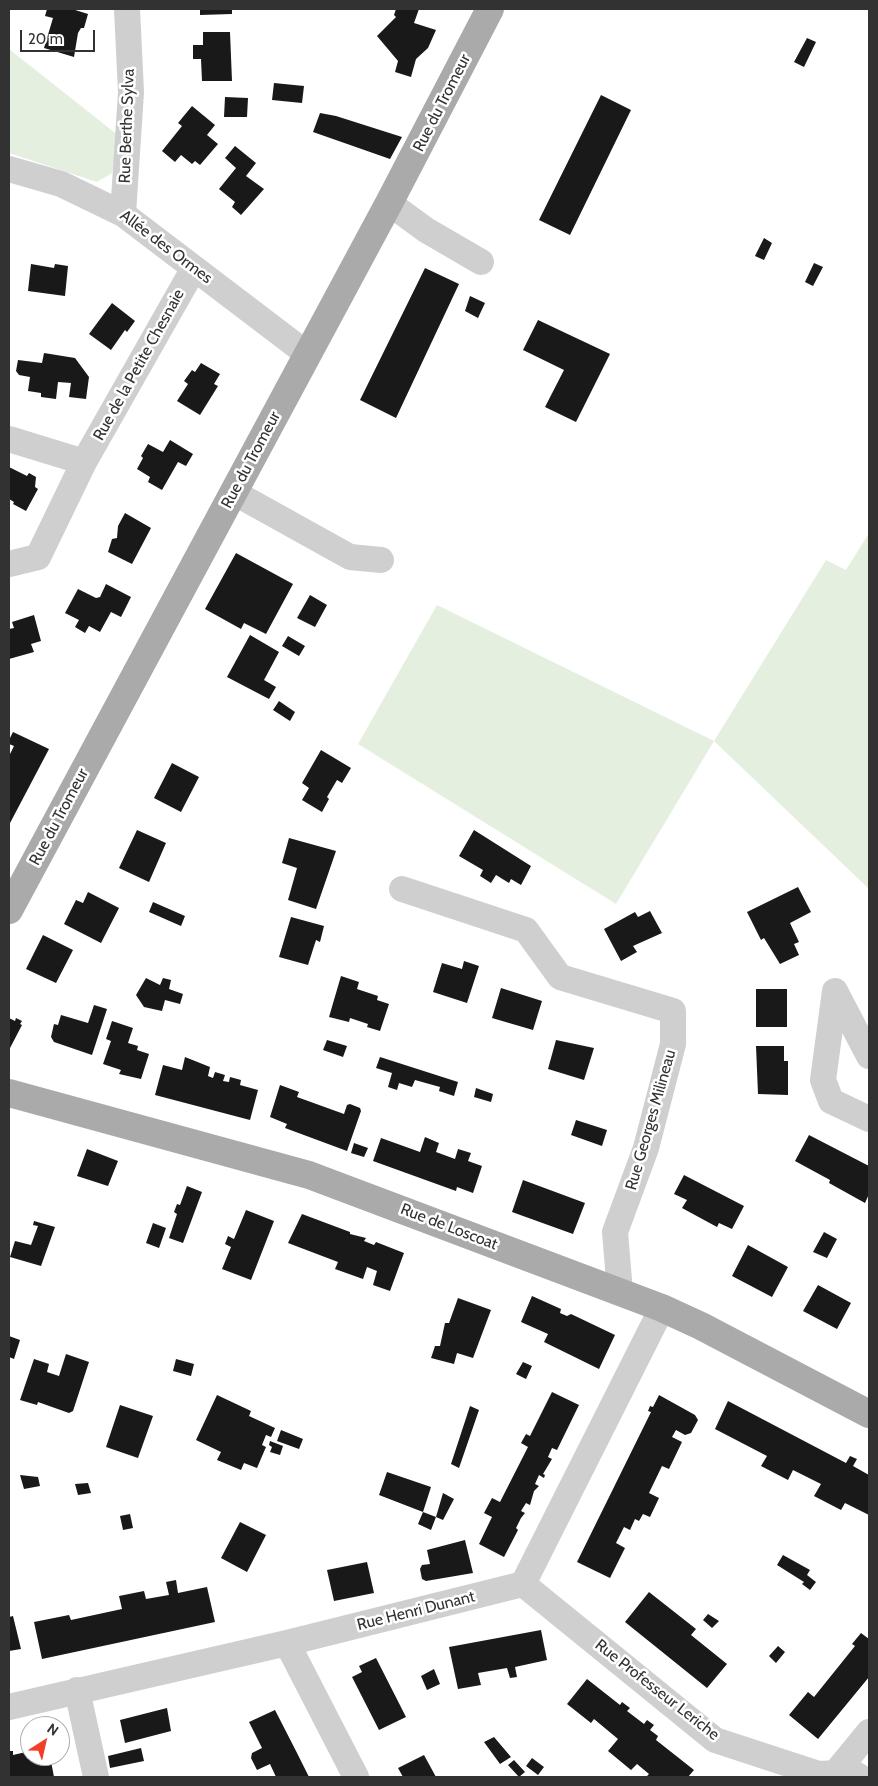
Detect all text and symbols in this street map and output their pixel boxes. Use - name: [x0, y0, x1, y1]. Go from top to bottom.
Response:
- scale bar: [22, 20, 98, 52]
- text: 20 m: [28, 30, 63, 48]
- street label: Rue du Tromeur: [409, 51, 475, 155]
- street label: Rue Berthe Sylva: [115, 68, 139, 184]
- street label: Allée des Ormes: [116, 206, 216, 288]
- street label: Rue de la Petite Chesnaie: [89, 286, 189, 444]
- street label: Rue du Tromeur: [217, 408, 285, 512]
- street label: Rue du Tromeur: [25, 765, 93, 869]
- street label: Rue Georges Milineau: [622, 1048, 680, 1192]
- street label: Rue de Loscoat: [398, 1200, 500, 1254]
- street label: Rue Henri Dunant: [355, 1587, 477, 1635]
- street label: Rue Professeur Leriche: [591, 1635, 723, 1745]
- north arrow: [20, 1716, 70, 1766]
- text: N: [44, 1719, 62, 1740]

